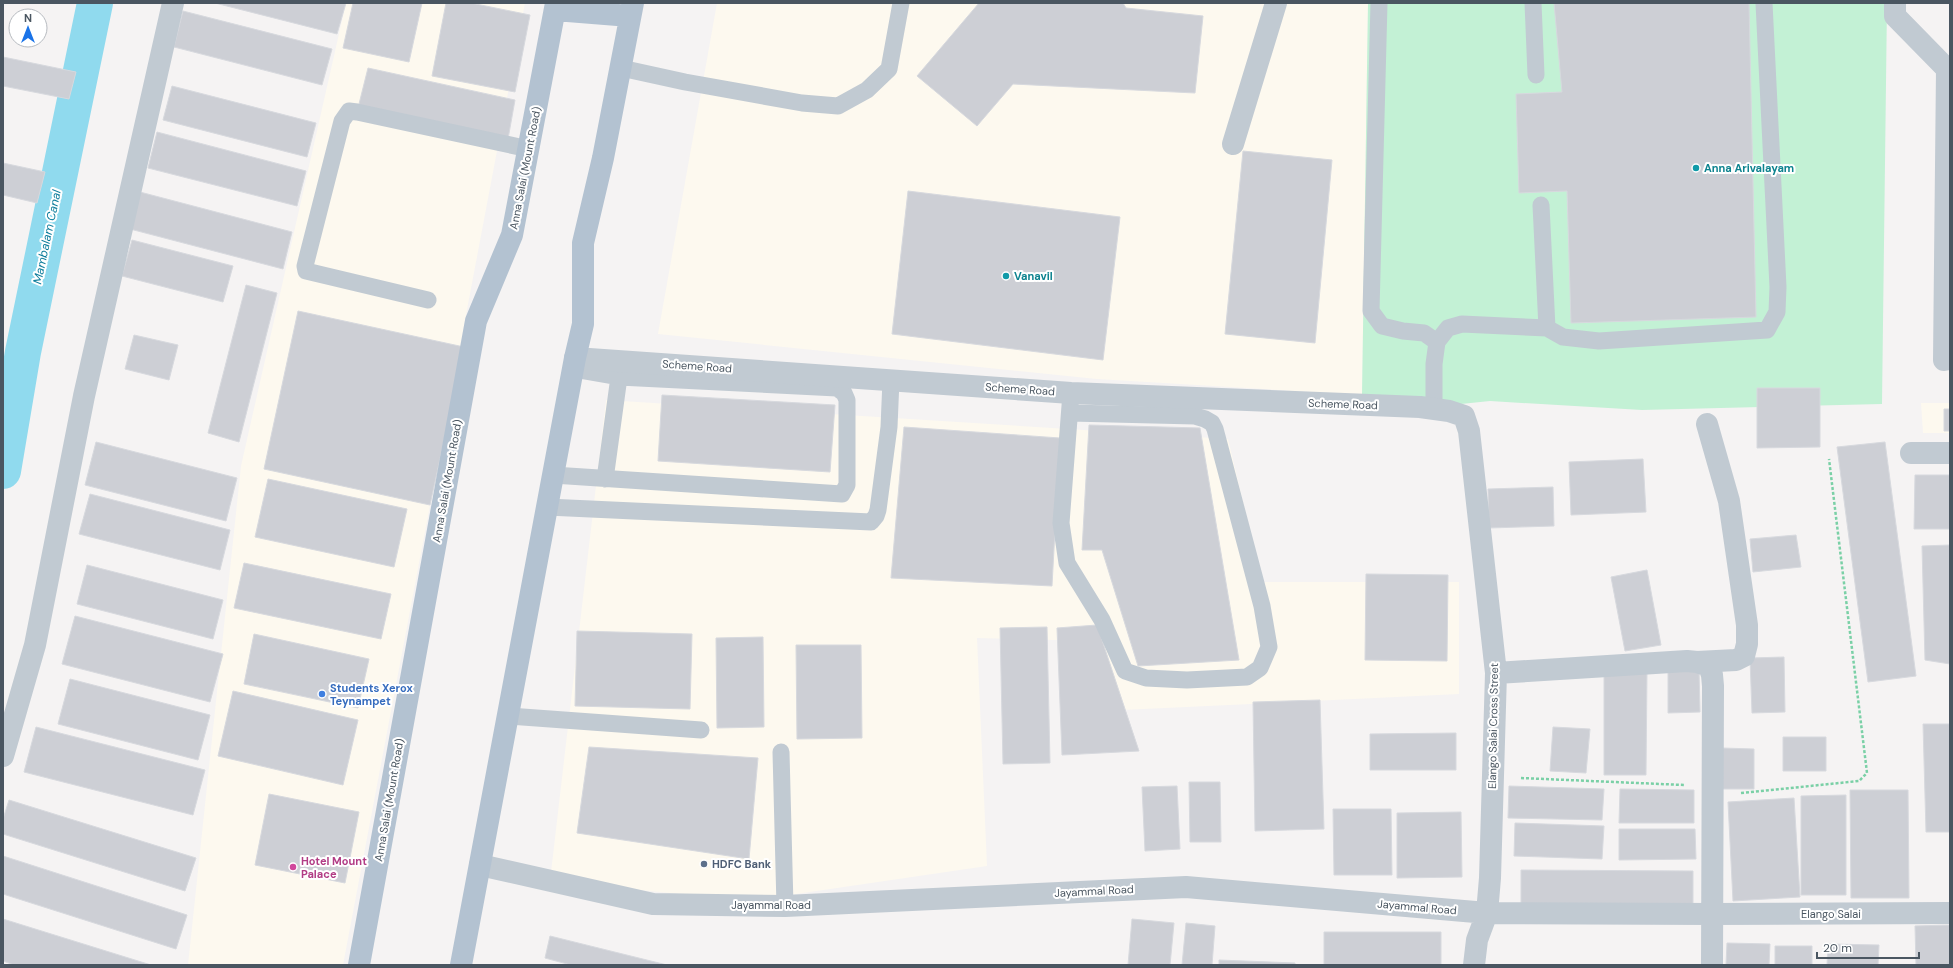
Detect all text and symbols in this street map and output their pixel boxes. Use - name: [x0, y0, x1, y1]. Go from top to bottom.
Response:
- north arrow: [8, 8, 48, 48]
- text: N: [24, 11, 32, 25]
- street label: Anna Salai (Mount Road): [506, 105, 544, 231]
- place label: Anna Arivalayam: [1704, 161, 1794, 175]
- marker: Anna Arivalayam: [1691, 163, 1701, 173]
- water label: Mambalam Canal: [29, 188, 65, 286]
- place label: Vanavil: [1014, 269, 1053, 283]
- marker: Vanavil: [1001, 271, 1011, 281]
- street label: Scheme Road: [662, 357, 732, 375]
- street label: Scheme Road: [985, 380, 1055, 398]
- street label: Scheme Road: [1308, 396, 1378, 412]
- street label: Anna Salai (Mount Road): [429, 418, 465, 544]
- street label: Elango Salai Cross Street: [1485, 663, 1501, 789]
- place label: Students Xerox Teynampet: [330, 681, 413, 708]
- marker: Students Xerox Teynampet: [317, 689, 327, 699]
- street label: Anna Salai (Mount Road): [371, 737, 407, 863]
- place label: Hotel Mount Palace: [301, 854, 367, 881]
- place label: HDFC Bank: [712, 857, 772, 871]
- marker: HDFC Bank: [699, 859, 709, 869]
- marker: Hotel Mount Palace: [288, 862, 298, 872]
- street label: Jayammal Road: [1054, 882, 1134, 900]
- street label: Jayammal Road: [1377, 897, 1457, 917]
- street label: Jayammal Road: [731, 898, 811, 912]
- street label: Elango Salai: [1801, 907, 1861, 921]
- scale bar: [1817, 934, 1919, 960]
- text: 20 m: [1823, 940, 1852, 956]

